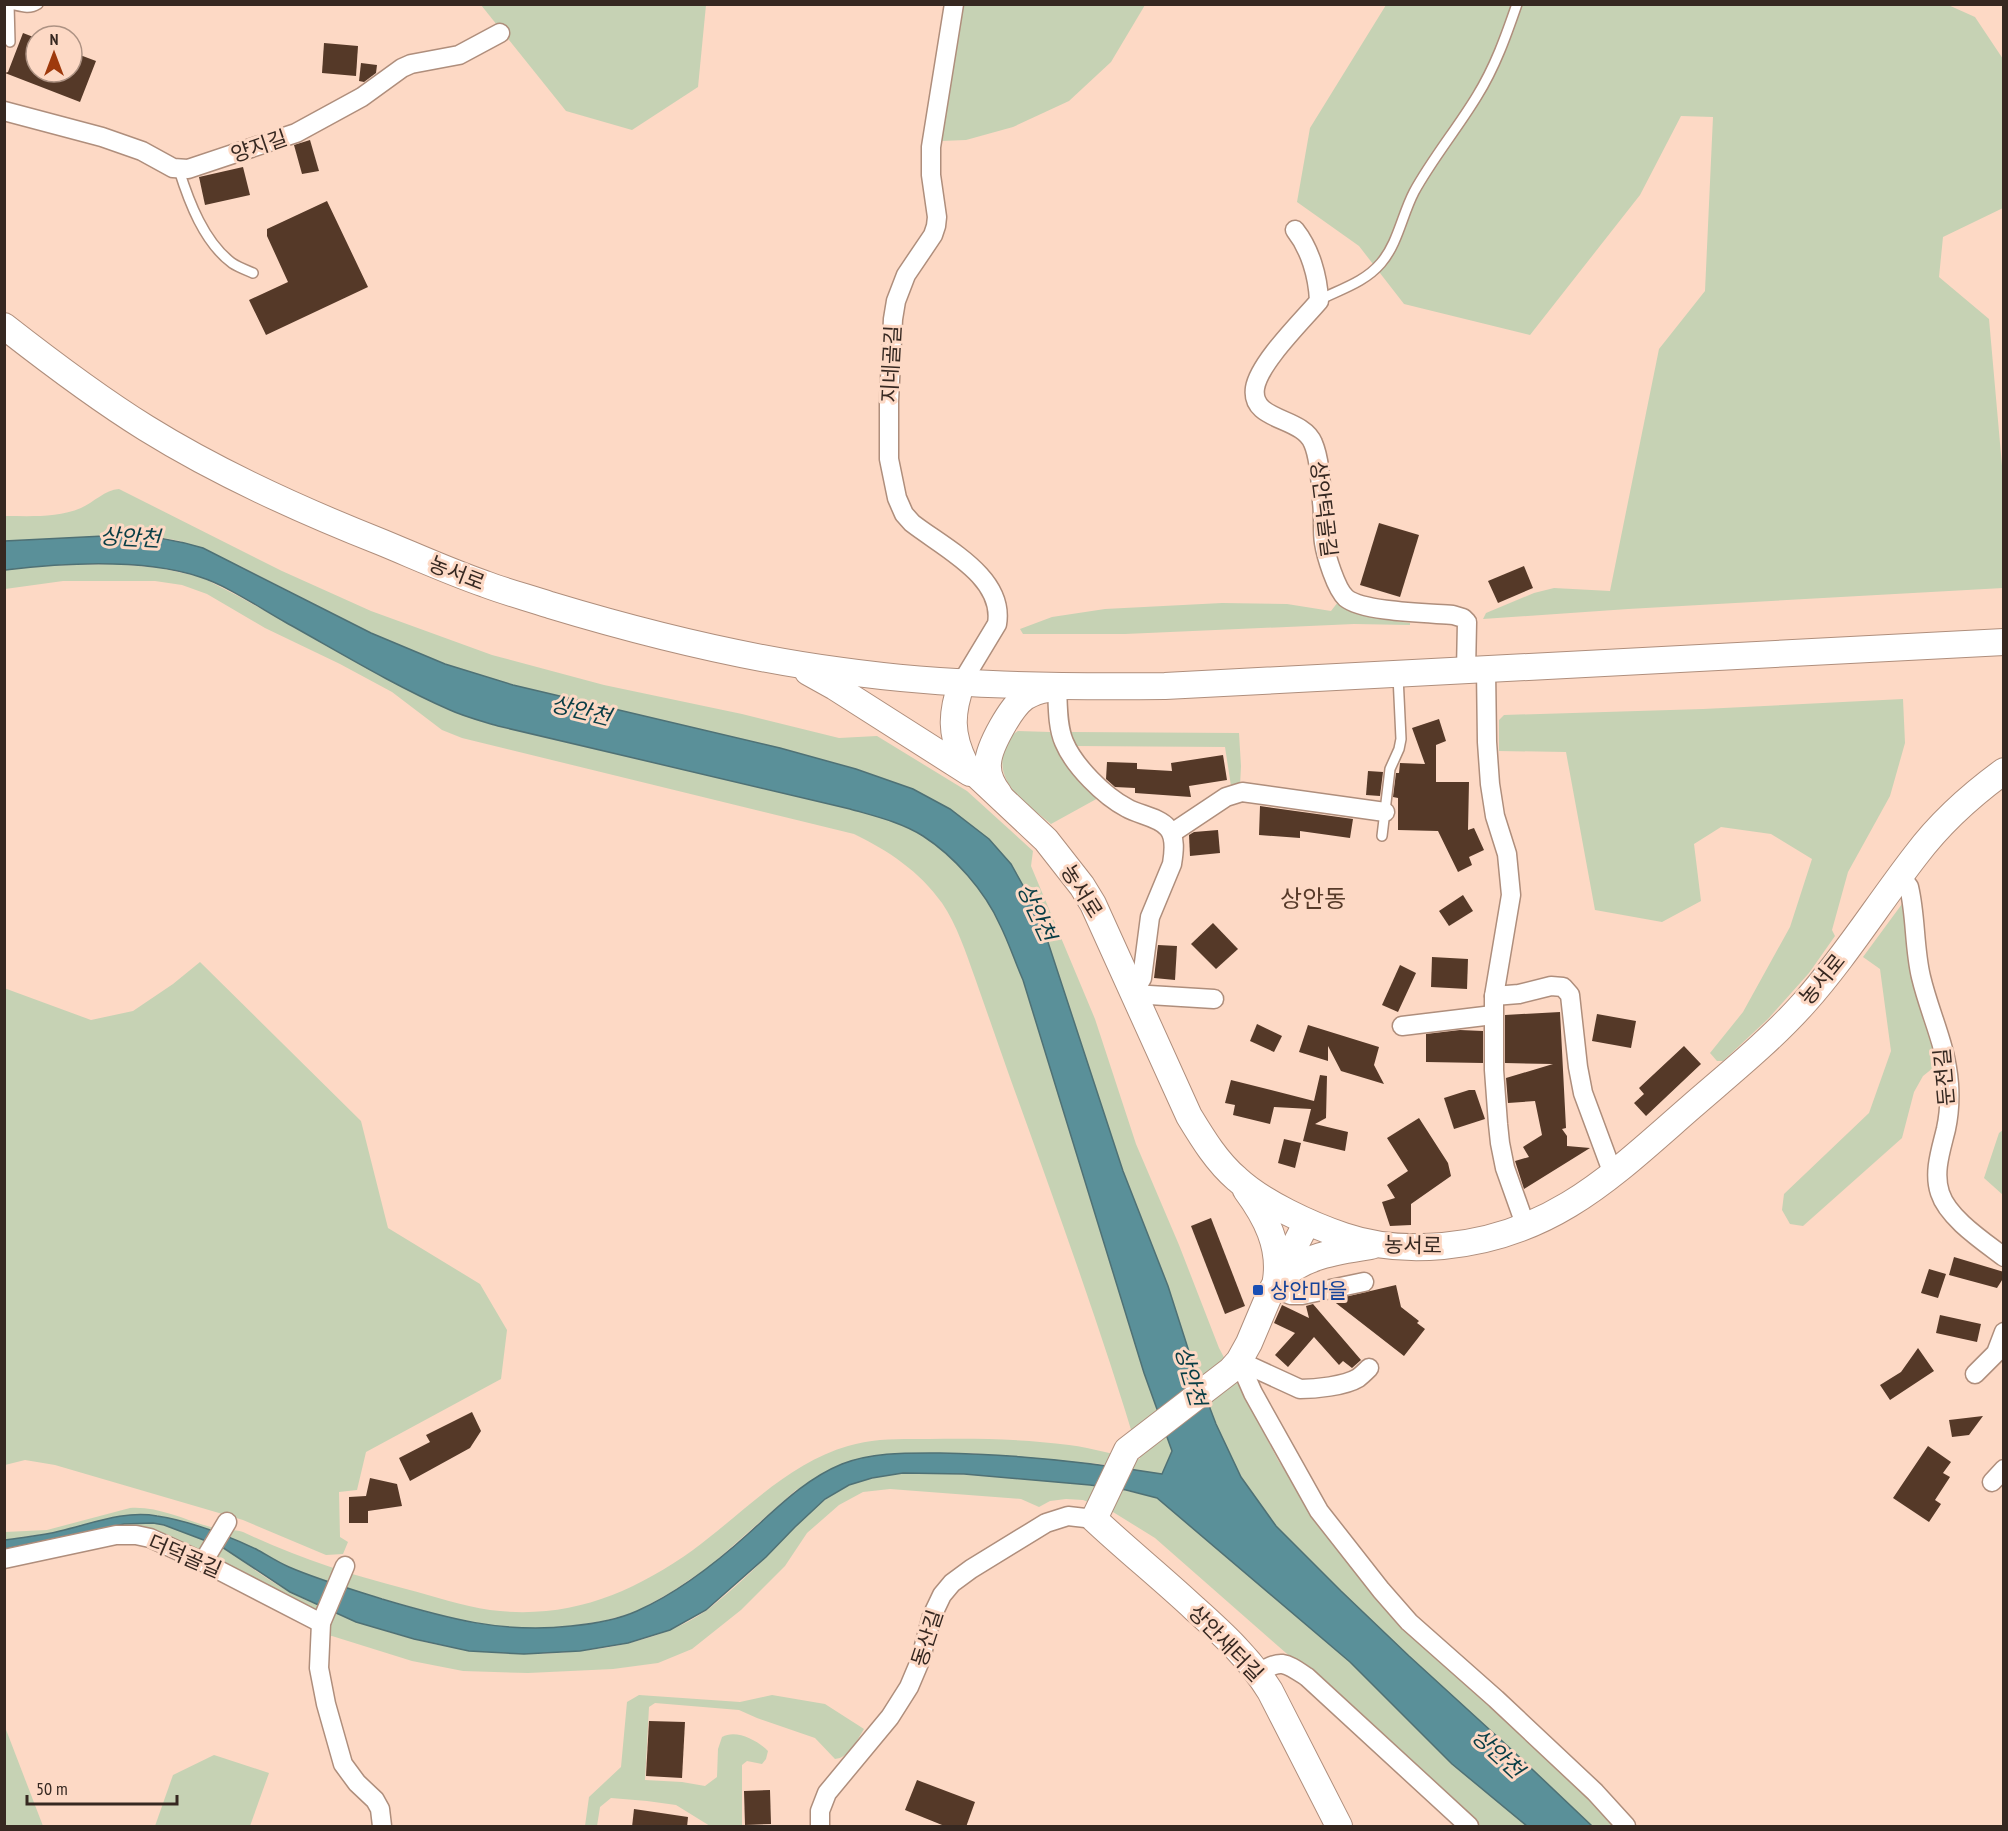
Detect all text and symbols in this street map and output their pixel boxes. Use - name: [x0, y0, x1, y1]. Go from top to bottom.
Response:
- north arrow: [24, 24, 84, 84]
- text: N: [50, 29, 58, 49]
- street label: 양지길: [227, 124, 291, 168]
- street label: 지네골길: [875, 325, 907, 403]
- street label: 상안턱골길: [1305, 459, 1343, 559]
- water label: 상안천: [99, 521, 164, 553]
- street label: 농서로: [425, 550, 489, 596]
- water label: 상안천: [548, 689, 617, 732]
- street label: 농서로: [1055, 859, 1109, 923]
- water label: 상안천: [1011, 879, 1064, 948]
- district label: 상안동: [1280, 883, 1346, 914]
- street label: 농서로: [1793, 948, 1851, 1010]
- street label: 둔전길: [1928, 1047, 1960, 1107]
- street label: 농서로: [1384, 1231, 1442, 1259]
- place label: 상안마을: [1270, 1277, 1347, 1304]
- marker: 상안마을: [1251, 1283, 1265, 1297]
- water label: 상안천: [1169, 1343, 1214, 1412]
- street label: 더덕골길: [144, 1528, 226, 1584]
- street label: 상안새터길: [1183, 1599, 1269, 1687]
- street label: 동산길: [905, 1606, 949, 1670]
- water label: 상안천: [1466, 1722, 1532, 1786]
- scale bar: [27, 1768, 177, 1806]
- text: 50 m: [36, 1777, 68, 1800]

